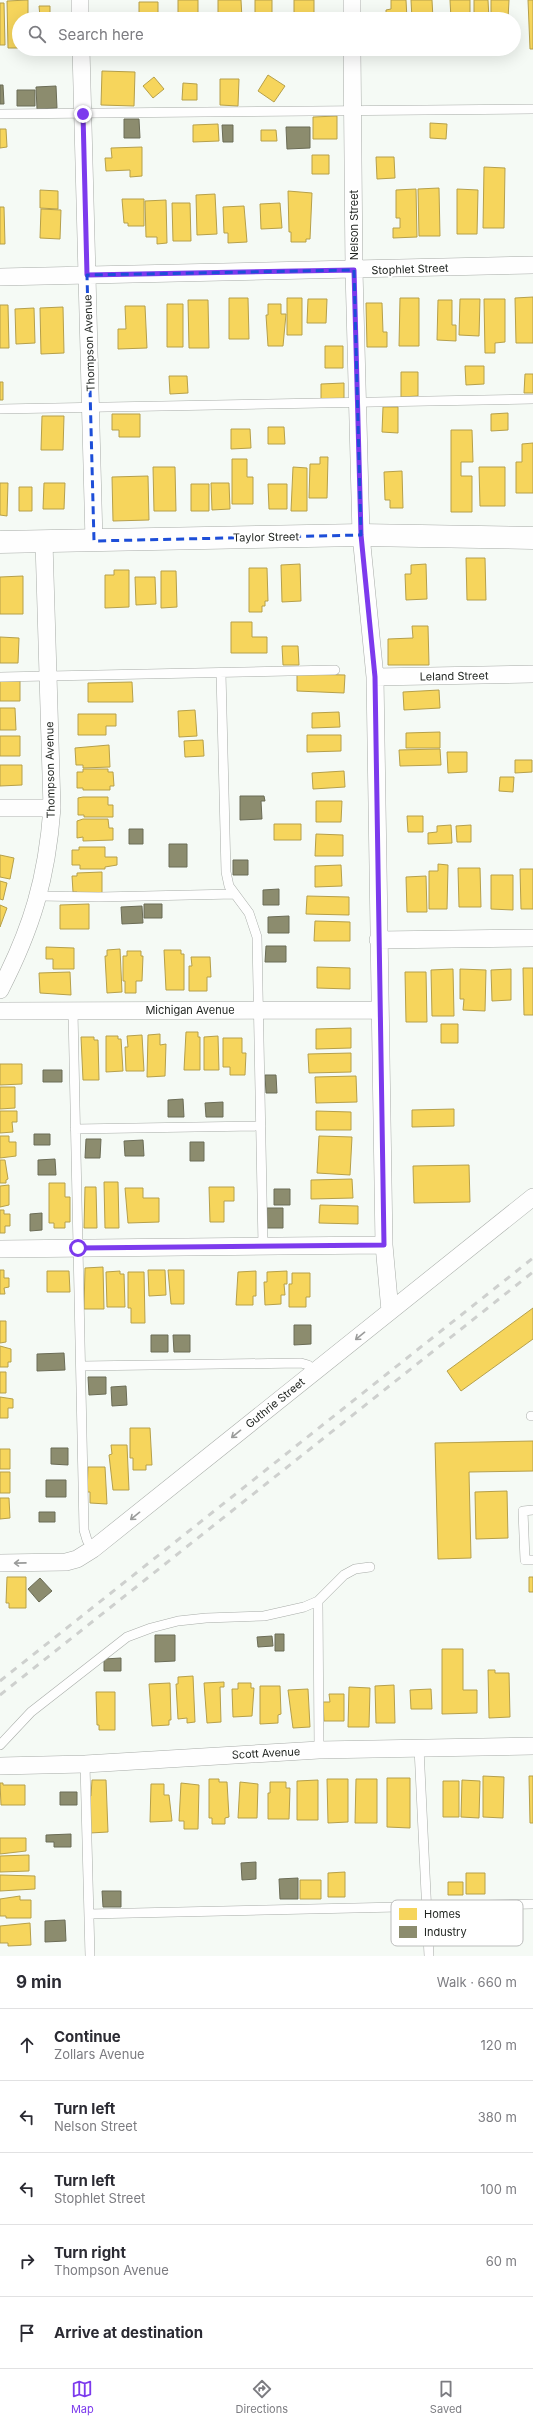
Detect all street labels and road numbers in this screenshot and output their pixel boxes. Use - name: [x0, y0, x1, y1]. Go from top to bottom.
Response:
- street label: Nelson Street: [347, 189, 361, 260]
- street label: Stophlet Street: [371, 261, 449, 277]
- street label: Thompson Avenue: [80, 294, 98, 392]
- street label: Taylor Street: [233, 529, 300, 545]
- street label: Leland Street: [419, 668, 489, 684]
- street label: Thompson Avenue: [42, 721, 58, 819]
- street label: Michigan Avenue: [145, 1003, 235, 1017]
- street label: Guthrie Street: [242, 1375, 308, 1431]
- street label: Scott Avenue: [231, 1744, 301, 1762]

